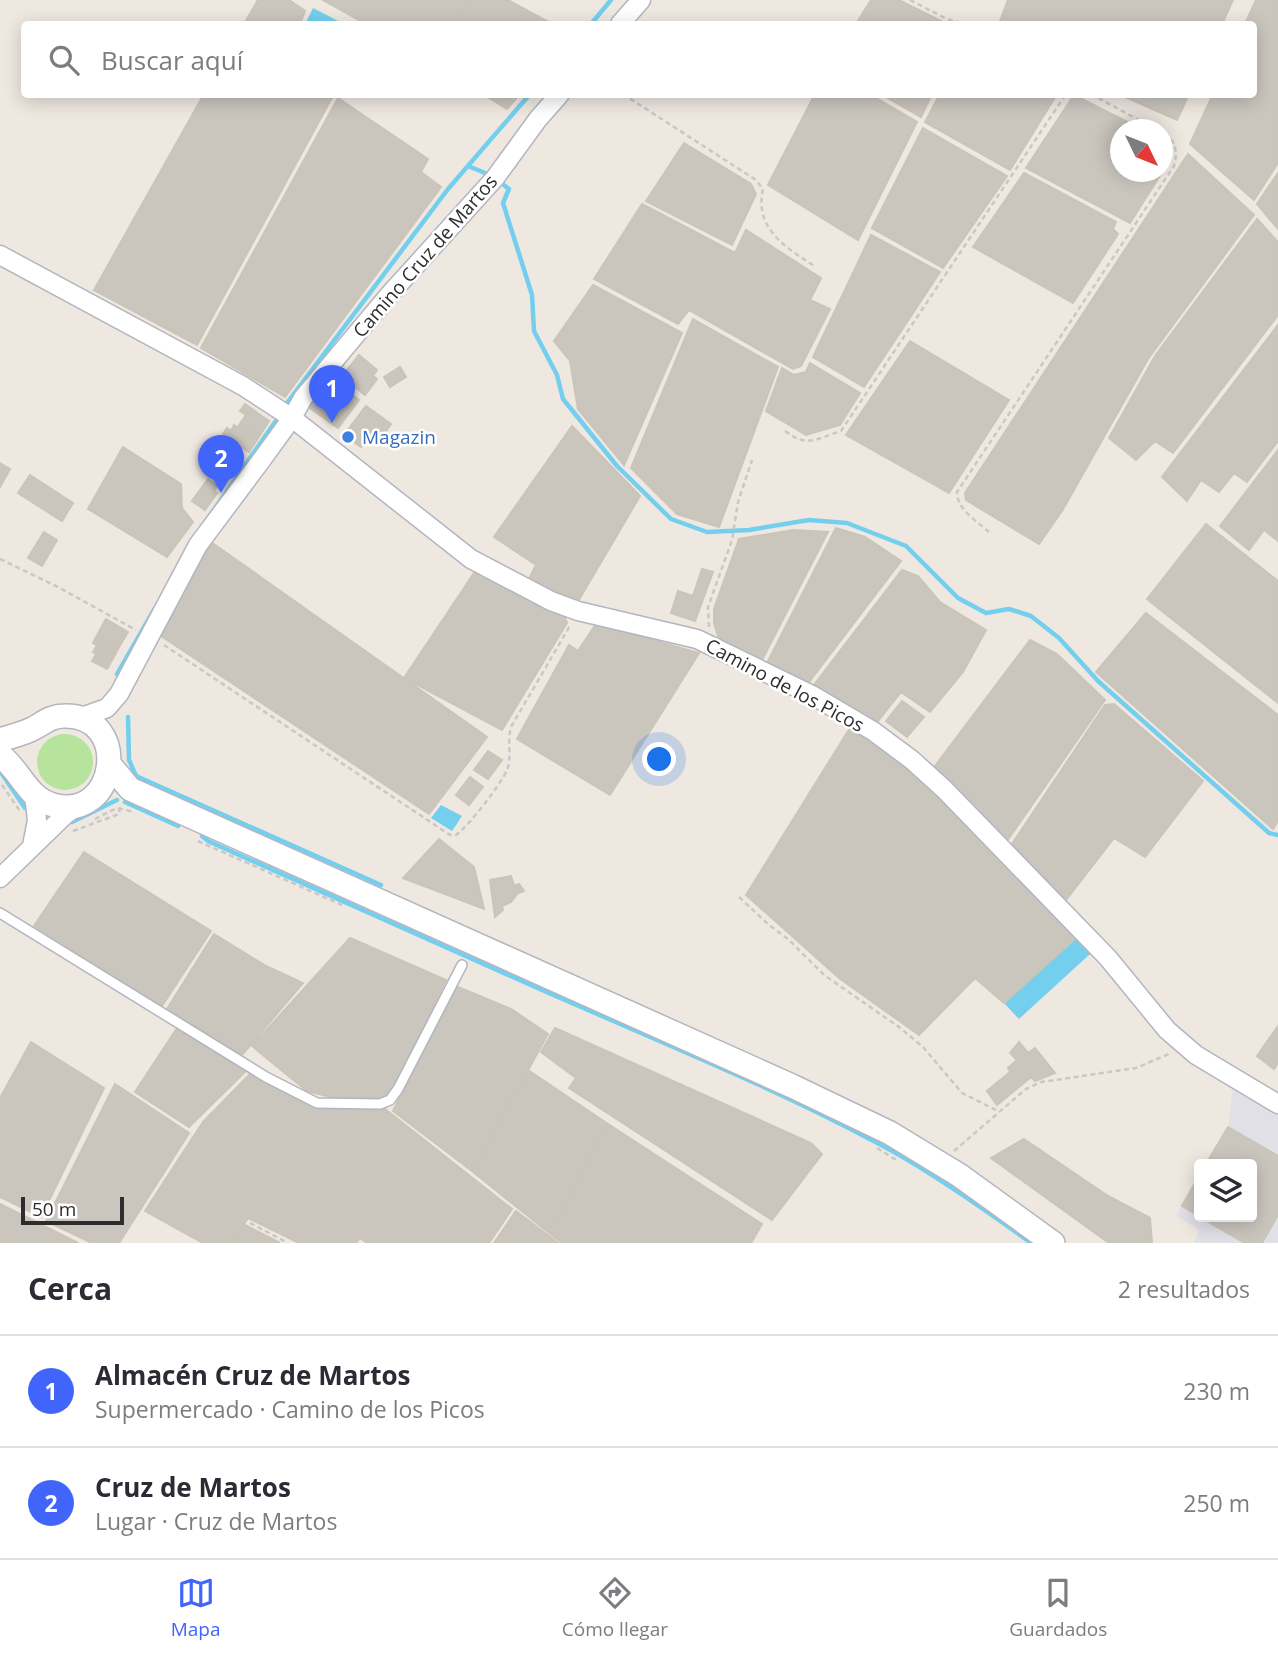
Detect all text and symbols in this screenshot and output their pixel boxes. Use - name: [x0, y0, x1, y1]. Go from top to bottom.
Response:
- search box: [21, 21, 1257, 98]
- icon: search: [45, 41, 83, 79]
- text: Buscar aquí: [101, 42, 243, 78]
- north arrow: [1110, 119, 1173, 182]
- street label: Camino Cruz de Martos: [347, 169, 503, 343]
- pin: 1: [309, 365, 355, 423]
- place label: Magazin: [362, 424, 436, 450]
- marker: Magazin: [340, 429, 356, 445]
- pin: 2: [198, 435, 244, 493]
- street label: Camino de los Picos: [701, 632, 869, 738]
- your location: [642, 742, 676, 776]
- map controls: [1194, 1159, 1257, 1222]
- button: layers: [1194, 1159, 1257, 1222]
- scale bar: [21, 1194, 124, 1226]
- text: 50 m: [32, 1196, 76, 1222]
- text: Cerca: [28, 1268, 112, 1309]
- text: 2 resultados: [1118, 1273, 1250, 1305]
- text: Almacén Cruz de Martos: [95, 1357, 410, 1393]
- text: 1: [44, 1375, 58, 1407]
- text: 230 m: [1183, 1375, 1250, 1407]
- text: Supermercado · Camino de los Picos: [95, 1393, 485, 1425]
- text: Cruz de Martos: [95, 1469, 291, 1505]
- text: 2: [44, 1487, 58, 1519]
- text: 250 m: [1183, 1487, 1250, 1519]
- text: Lugar · Cruz de Martos: [95, 1505, 337, 1537]
- tab: Mapa: [171, 1574, 220, 1642]
- tab: Cómo llegar: [562, 1574, 668, 1642]
- tab: Guardados: [1009, 1574, 1107, 1642]

